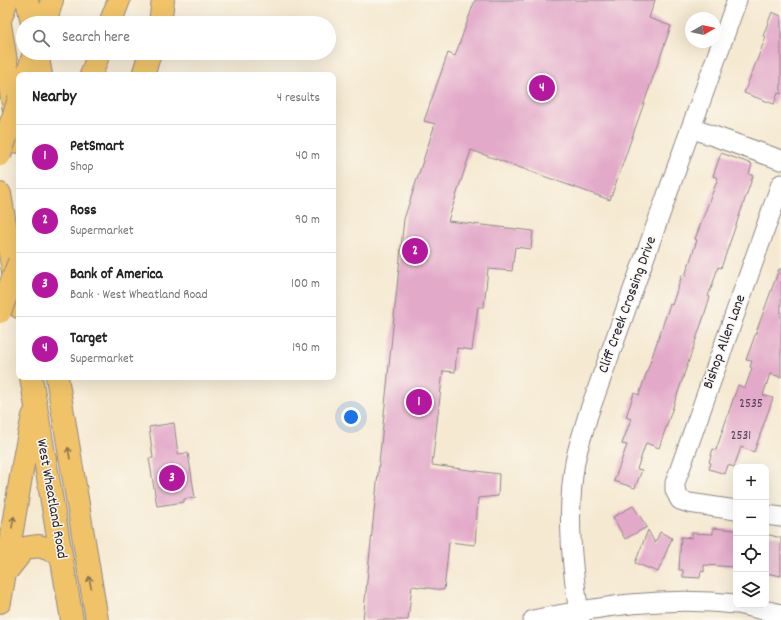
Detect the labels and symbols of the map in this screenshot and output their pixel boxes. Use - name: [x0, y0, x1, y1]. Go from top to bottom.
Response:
- north arrow: [685, 12, 721, 48]
- pin: 4: [529, 73, 555, 103]
- street label: Cliff Creek Crossing Drive: [593, 233, 663, 376]
- pin: 2: [402, 236, 428, 266]
- street label: Bishop Allen Lane: [698, 291, 752, 392]
- pin: 1: [406, 387, 432, 417]
- house number: 2535: [739, 395, 763, 414]
- your location: [341, 407, 361, 427]
- house number: 2531: [731, 427, 751, 446]
- street label: West Wheatland Road: [30, 437, 72, 561]
- one-way arrow: [65, 447, 73, 460]
- pin: 3: [159, 463, 185, 493]
- one-way arrow: [9, 516, 17, 529]
- one-way arrow: [86, 575, 94, 588]

